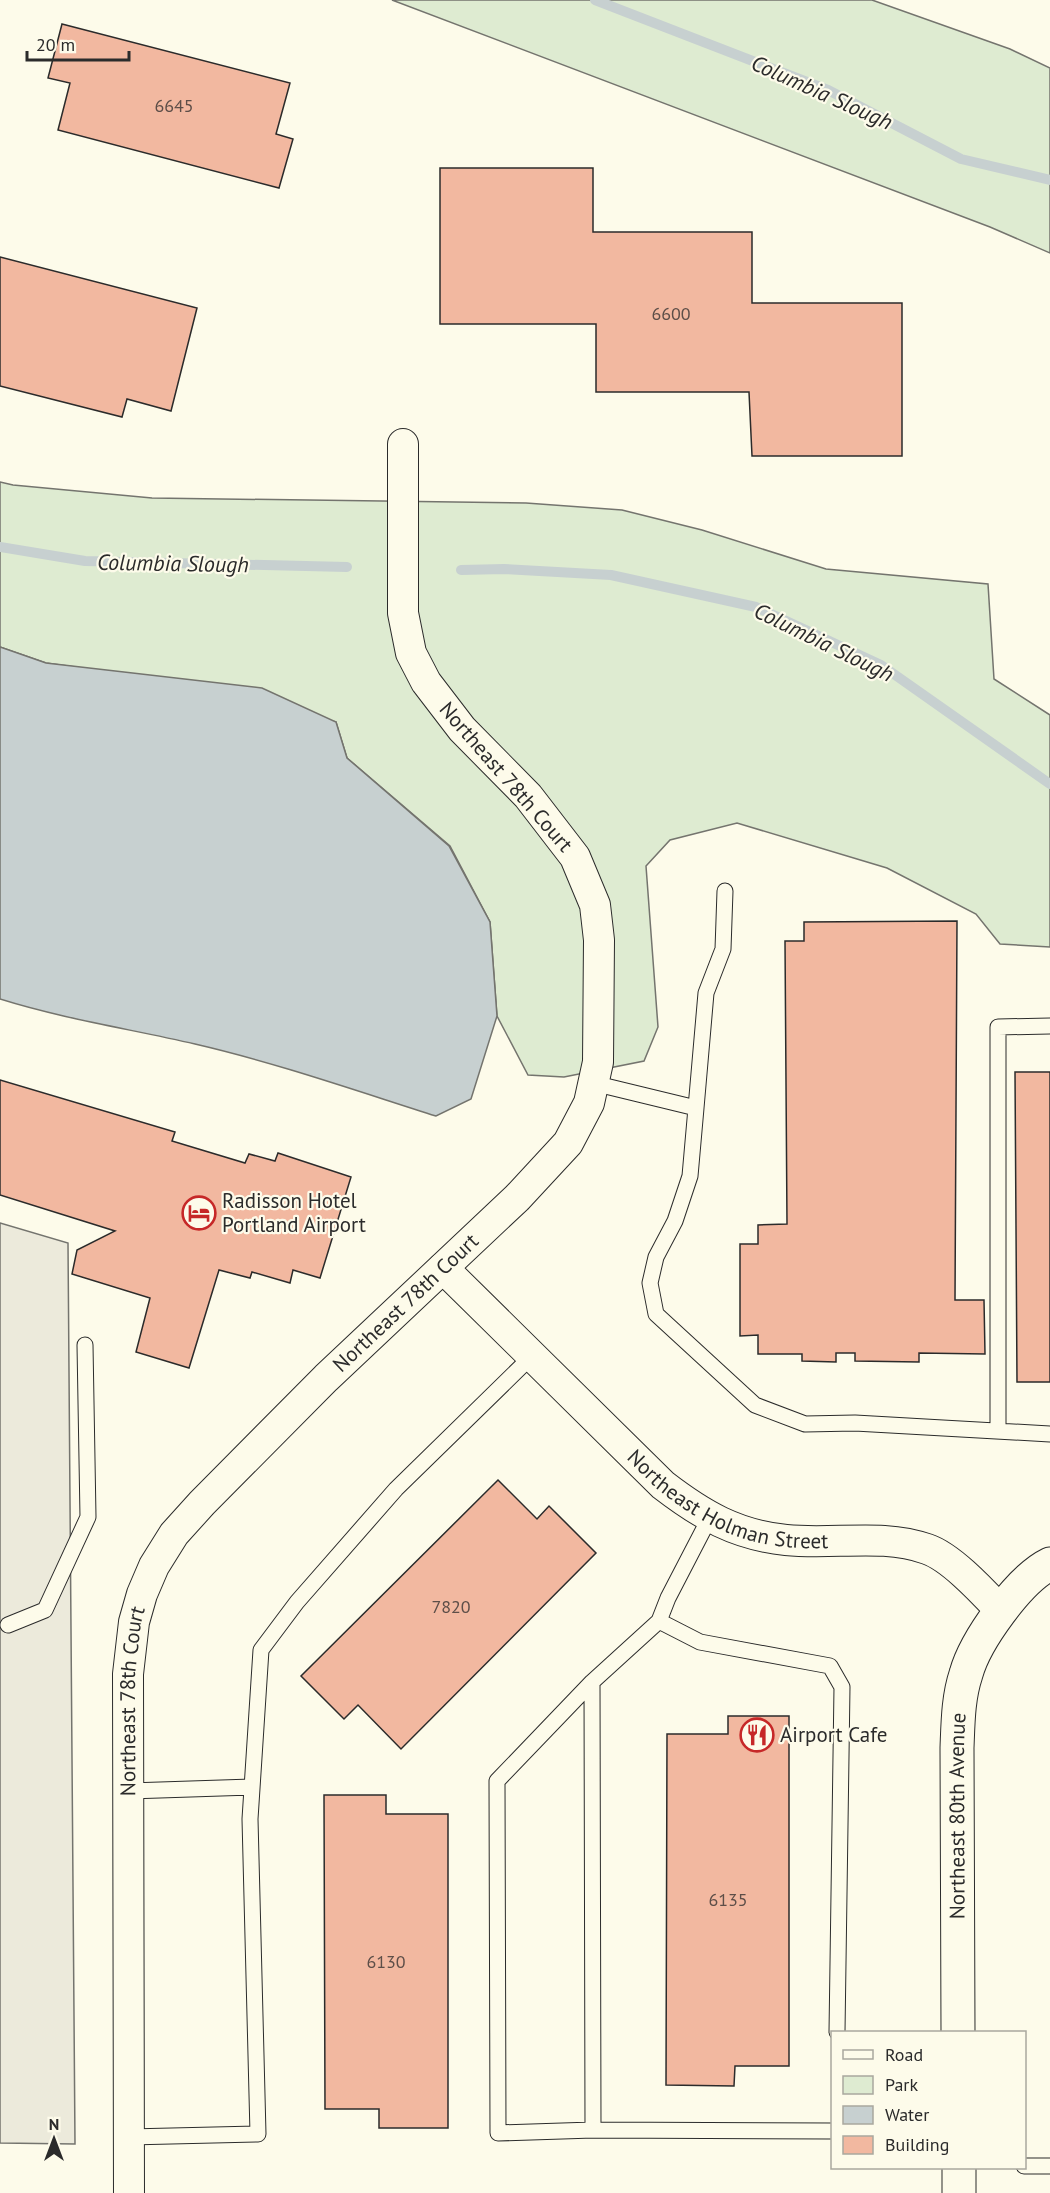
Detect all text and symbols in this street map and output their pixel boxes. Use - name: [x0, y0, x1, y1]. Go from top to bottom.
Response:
- scale bar: [27, 24, 129, 62]
- text: 20 m: [36, 33, 75, 56]
- water label: Columbia Slough: [747, 48, 897, 136]
- house number: 6645: [154, 94, 194, 117]
- house number: 6600: [651, 302, 691, 325]
- water label: Columbia Slough: [97, 548, 249, 578]
- water label: Columbia Slough: [750, 596, 898, 688]
- street label: Northeast 78th Court: [434, 696, 579, 857]
- place label: Radisson Hotel Portland Airport: [222, 1187, 366, 1238]
- hotel icon: Radisson Hotel Portland Airport: [181, 1195, 217, 1231]
- street label: Northeast 78th Court: [327, 1227, 484, 1378]
- street label: Northeast Holman Street: [622, 1443, 829, 1554]
- house number: 7820: [431, 1595, 471, 1618]
- street label: Northeast 78th Court: [114, 1603, 151, 1796]
- street label: Northeast 80th Avenue: [943, 1712, 972, 1919]
- restaurant icon: Airport Cafe: [739, 1717, 775, 1753]
- place label: Airport Cafe: [780, 1721, 887, 1748]
- house number: 6135: [708, 1888, 748, 1911]
- house number: 6130: [366, 1950, 406, 1973]
- legend: [831, 2031, 1026, 2169]
- text: Road: [885, 2043, 923, 2066]
- text: Park: [885, 2073, 918, 2096]
- text: Water: [885, 2103, 929, 2126]
- north arrow: [24, 2109, 84, 2169]
- text: N: [49, 2114, 59, 2134]
- text: Building: [885, 2133, 949, 2156]

